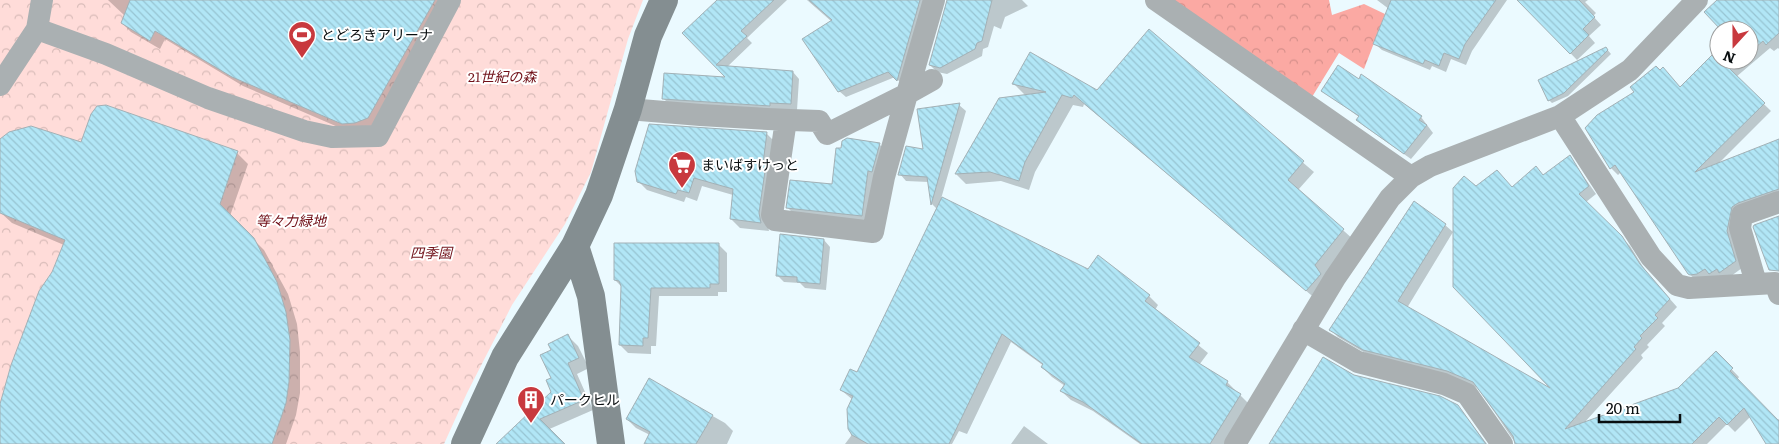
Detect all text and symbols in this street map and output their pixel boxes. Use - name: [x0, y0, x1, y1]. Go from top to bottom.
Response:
- sports icon: とどろきアリーナ: [287, 20, 317, 59]
- north arrow: [1709, 20, 1759, 70]
- place label: とどろきアリーナ: [321, 24, 433, 44]
- text: N: [1720, 47, 1738, 70]
- park label: 21世紀の森: [468, 66, 538, 86]
- supermarket icon: まいばすけっと: [667, 150, 697, 189]
- place label: まいばすけっと: [701, 154, 799, 174]
- park label: 等々力緑地: [256, 210, 328, 230]
- park label: 四季園: [410, 242, 454, 262]
- building icon: パークヒル: [516, 385, 546, 424]
- place label: パークヒル: [550, 389, 620, 409]
- scale bar: [1599, 392, 1680, 424]
- text: 20 m: [1606, 396, 1640, 419]

